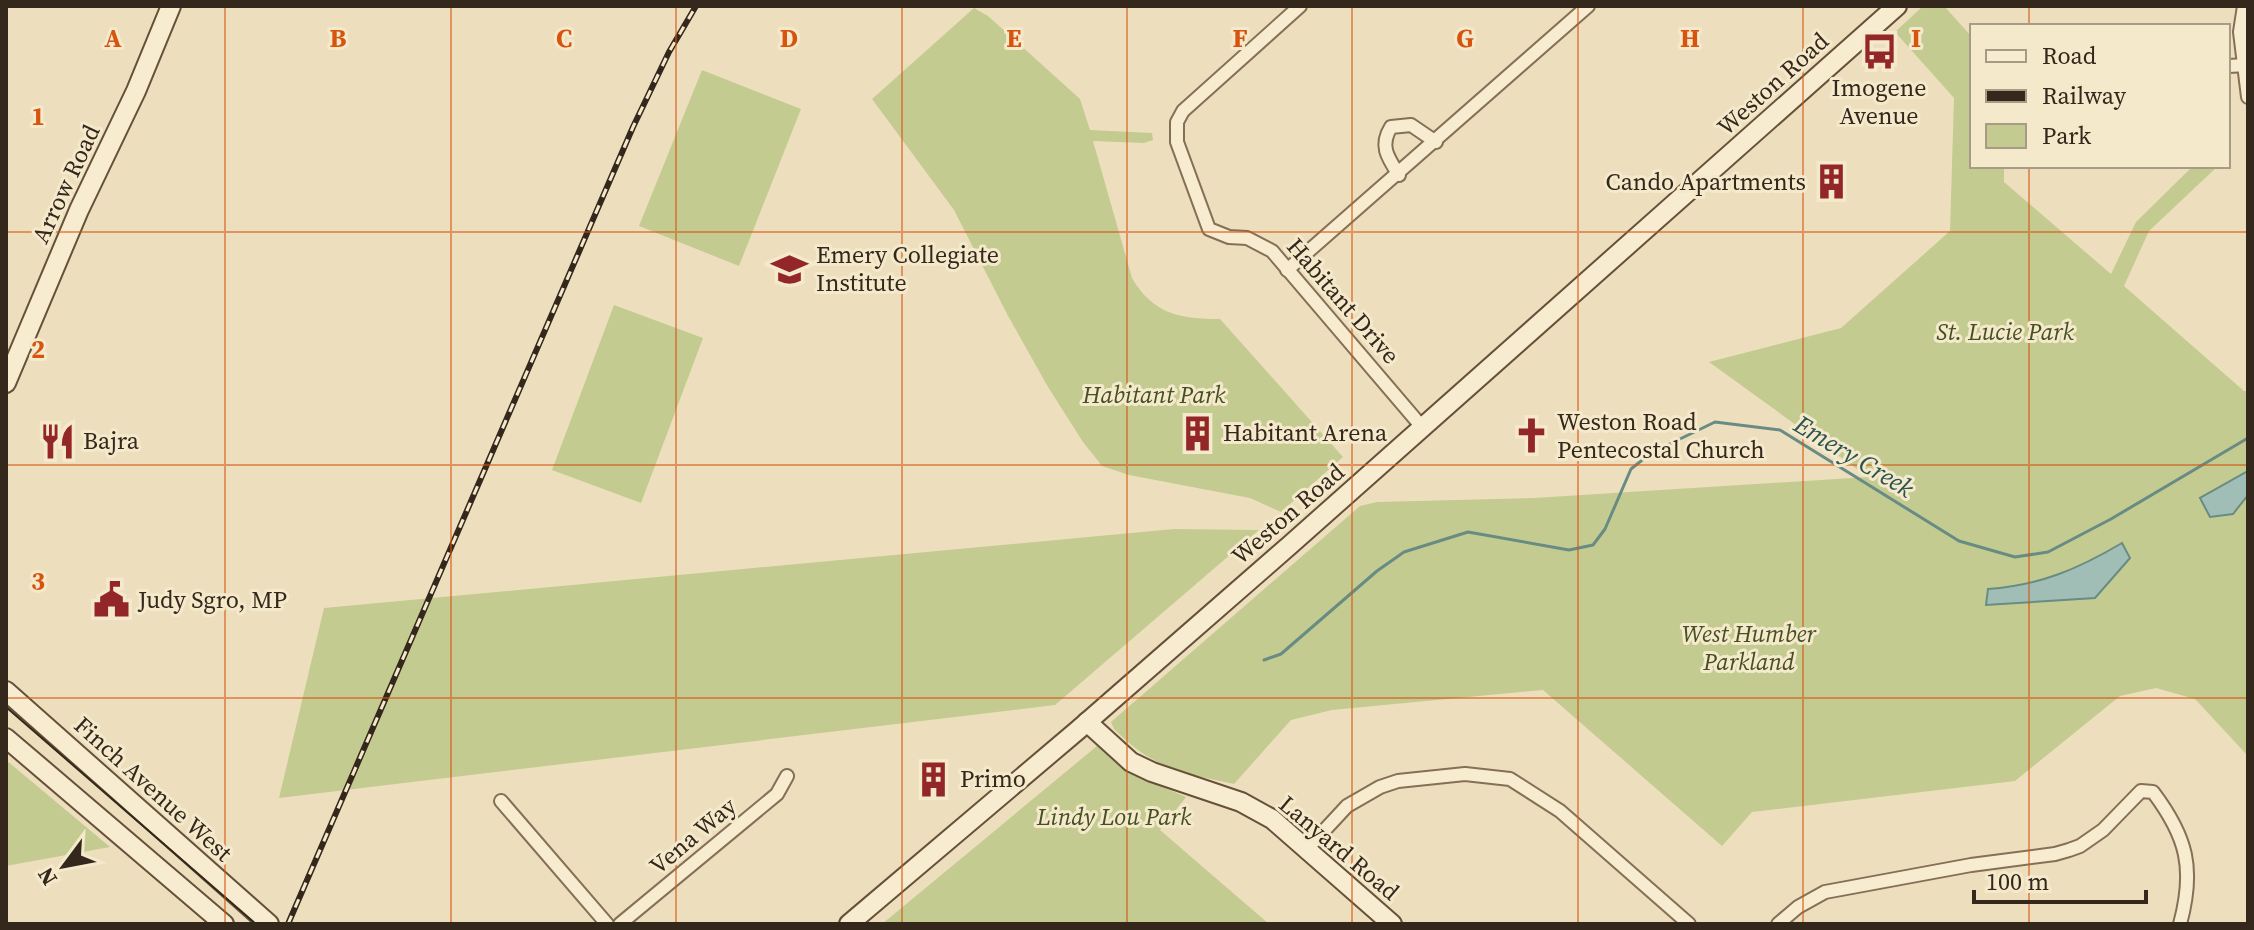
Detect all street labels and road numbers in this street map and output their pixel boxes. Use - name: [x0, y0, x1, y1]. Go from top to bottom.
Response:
- street label: Weston Road: [1710, 24, 1836, 143]
- street label: Arrow Road: [24, 119, 108, 249]
- street label: Habitant Drive: [1279, 231, 1407, 371]
- street label: Weston Road: [1224, 455, 1351, 572]
- street label: Finch Avenue West: [67, 709, 240, 869]
- street label: Lanyard Road: [1272, 787, 1407, 908]
- street label: Vena Way: [642, 789, 744, 882]

